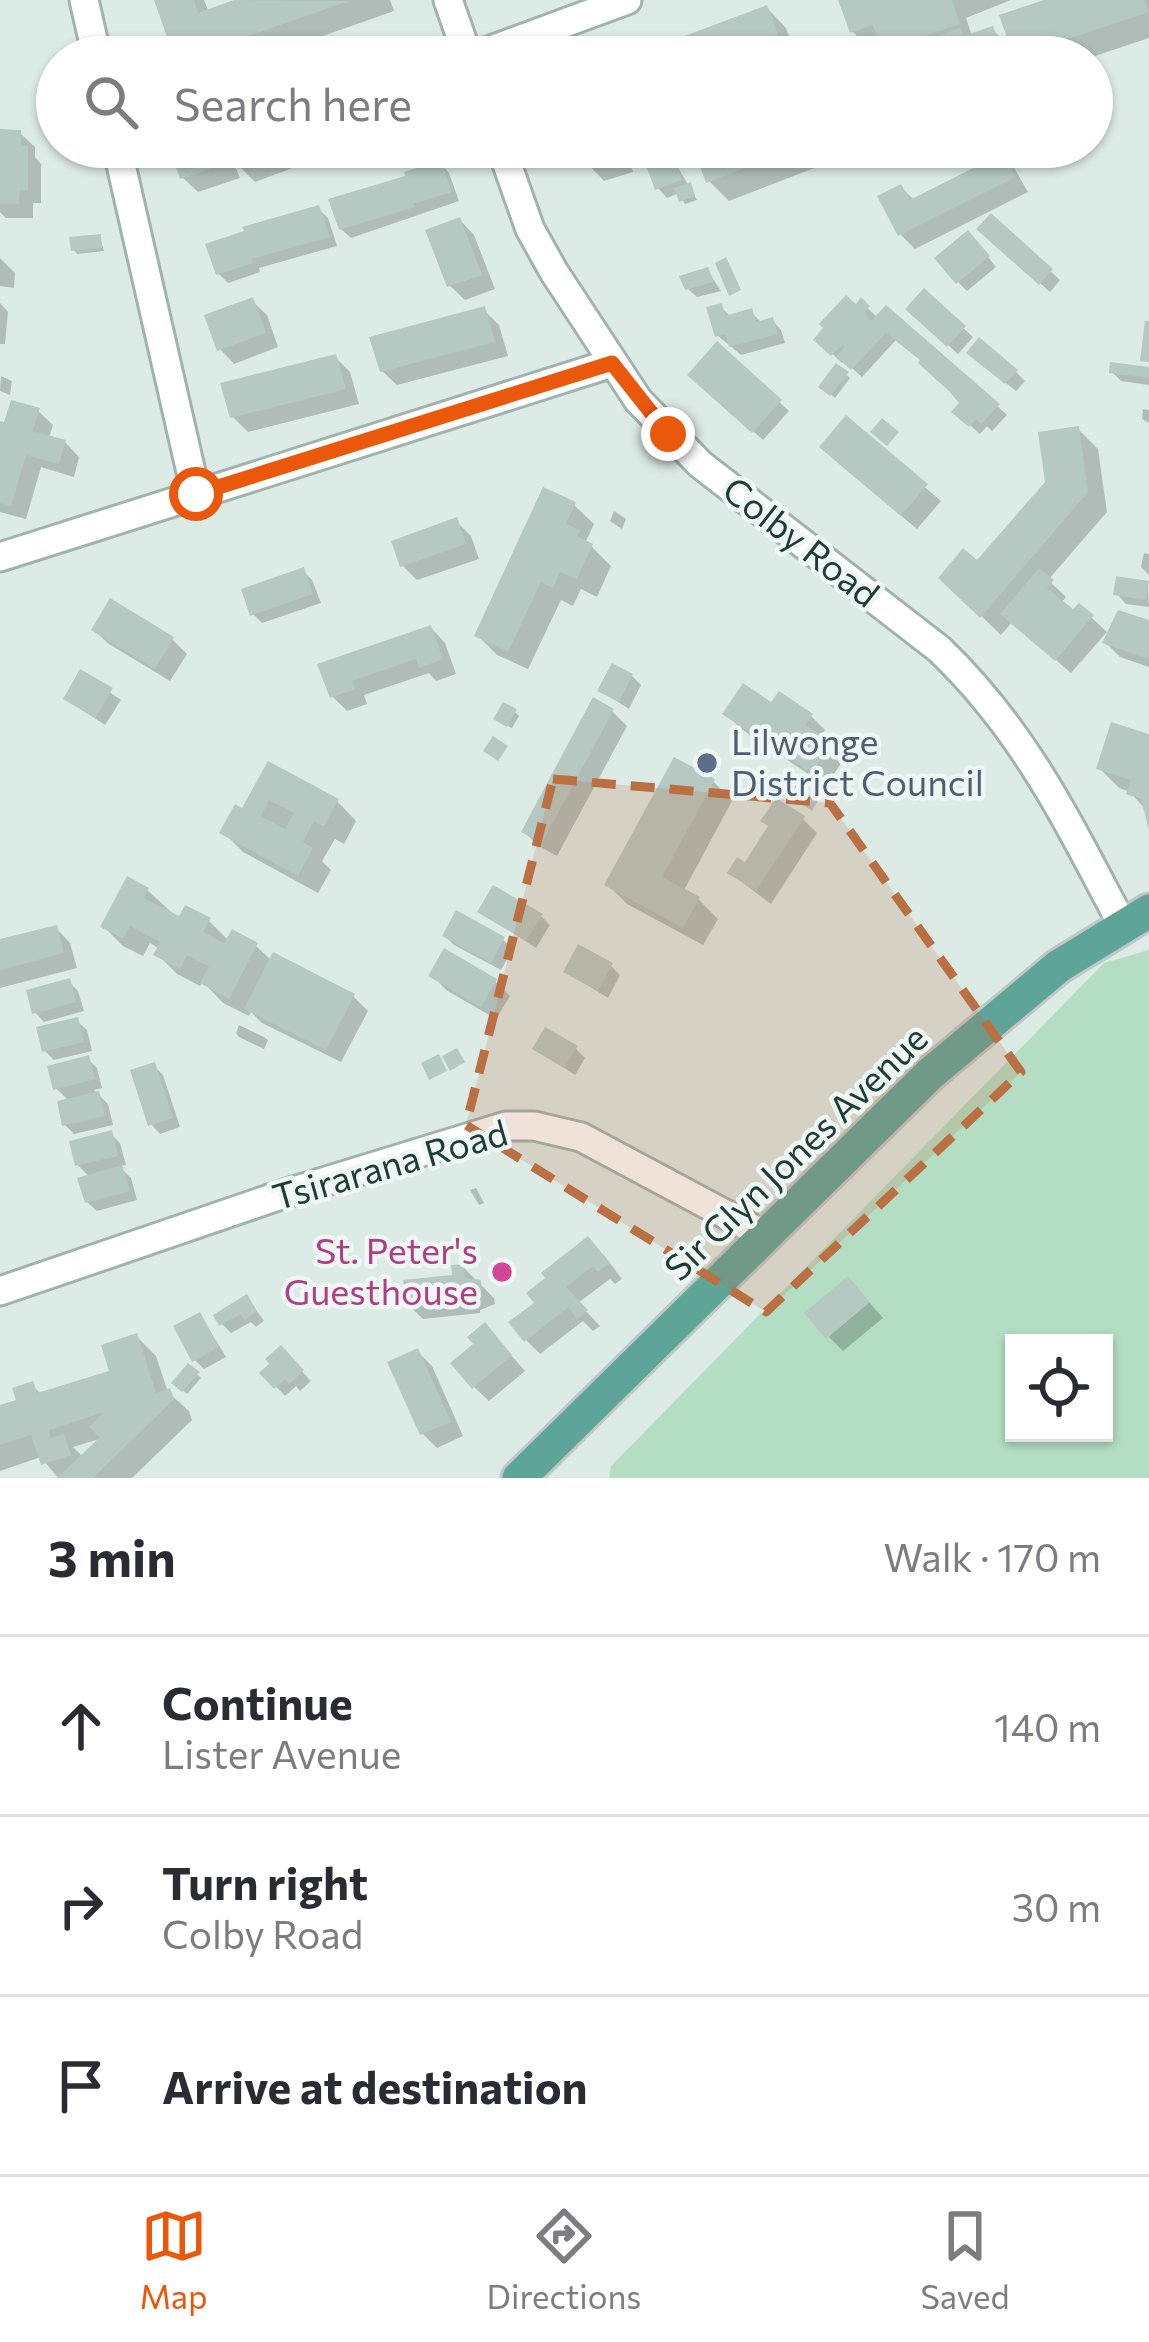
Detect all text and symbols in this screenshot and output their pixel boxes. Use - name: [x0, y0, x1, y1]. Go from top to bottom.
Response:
- search box: [36, 36, 1113, 168]
- icon: search: [78, 69, 144, 135]
- text: Search here: [174, 75, 412, 130]
- route end: [641, 407, 695, 461]
- street label: Colby Road: [716, 466, 889, 615]
- route start: [169, 467, 223, 521]
- place label: Lilwonge District Council: [731, 718, 984, 803]
- marker: Lilwonge District Council: [694, 750, 720, 776]
- street label: Sir Glyn Jones Avenue: [654, 1015, 935, 1288]
- street label: Tsirarana Road: [267, 1109, 512, 1218]
- place label: St. Peter's Guesthouse: [284, 1227, 478, 1312]
- marker: St. Peter's Guesthouse: [489, 1259, 515, 1285]
- map controls: [1005, 1334, 1113, 1442]
- button: locate: [1005, 1334, 1113, 1442]
- text: 3 min: [48, 1525, 176, 1588]
- text: Walk · 170 m: [884, 1532, 1101, 1580]
- text: Continue: [162, 1674, 353, 1729]
- icon: ahead: [48, 1693, 114, 1759]
- text: 140 m: [994, 1702, 1101, 1750]
- text: Lister Avenue: [162, 1729, 401, 1777]
- text: Turn right: [162, 1854, 368, 1909]
- icon: right: [48, 1873, 114, 1939]
- text: 30 m: [1012, 1882, 1101, 1930]
- text: Colby Road: [162, 1909, 363, 1957]
- icon: arrive: [48, 2053, 114, 2119]
- text: Arrive at destination: [162, 2058, 588, 2113]
- tab: Map: [140, 2203, 208, 2316]
- tab: Directions: [487, 2203, 641, 2316]
- tab: Saved: [920, 2203, 1009, 2316]

